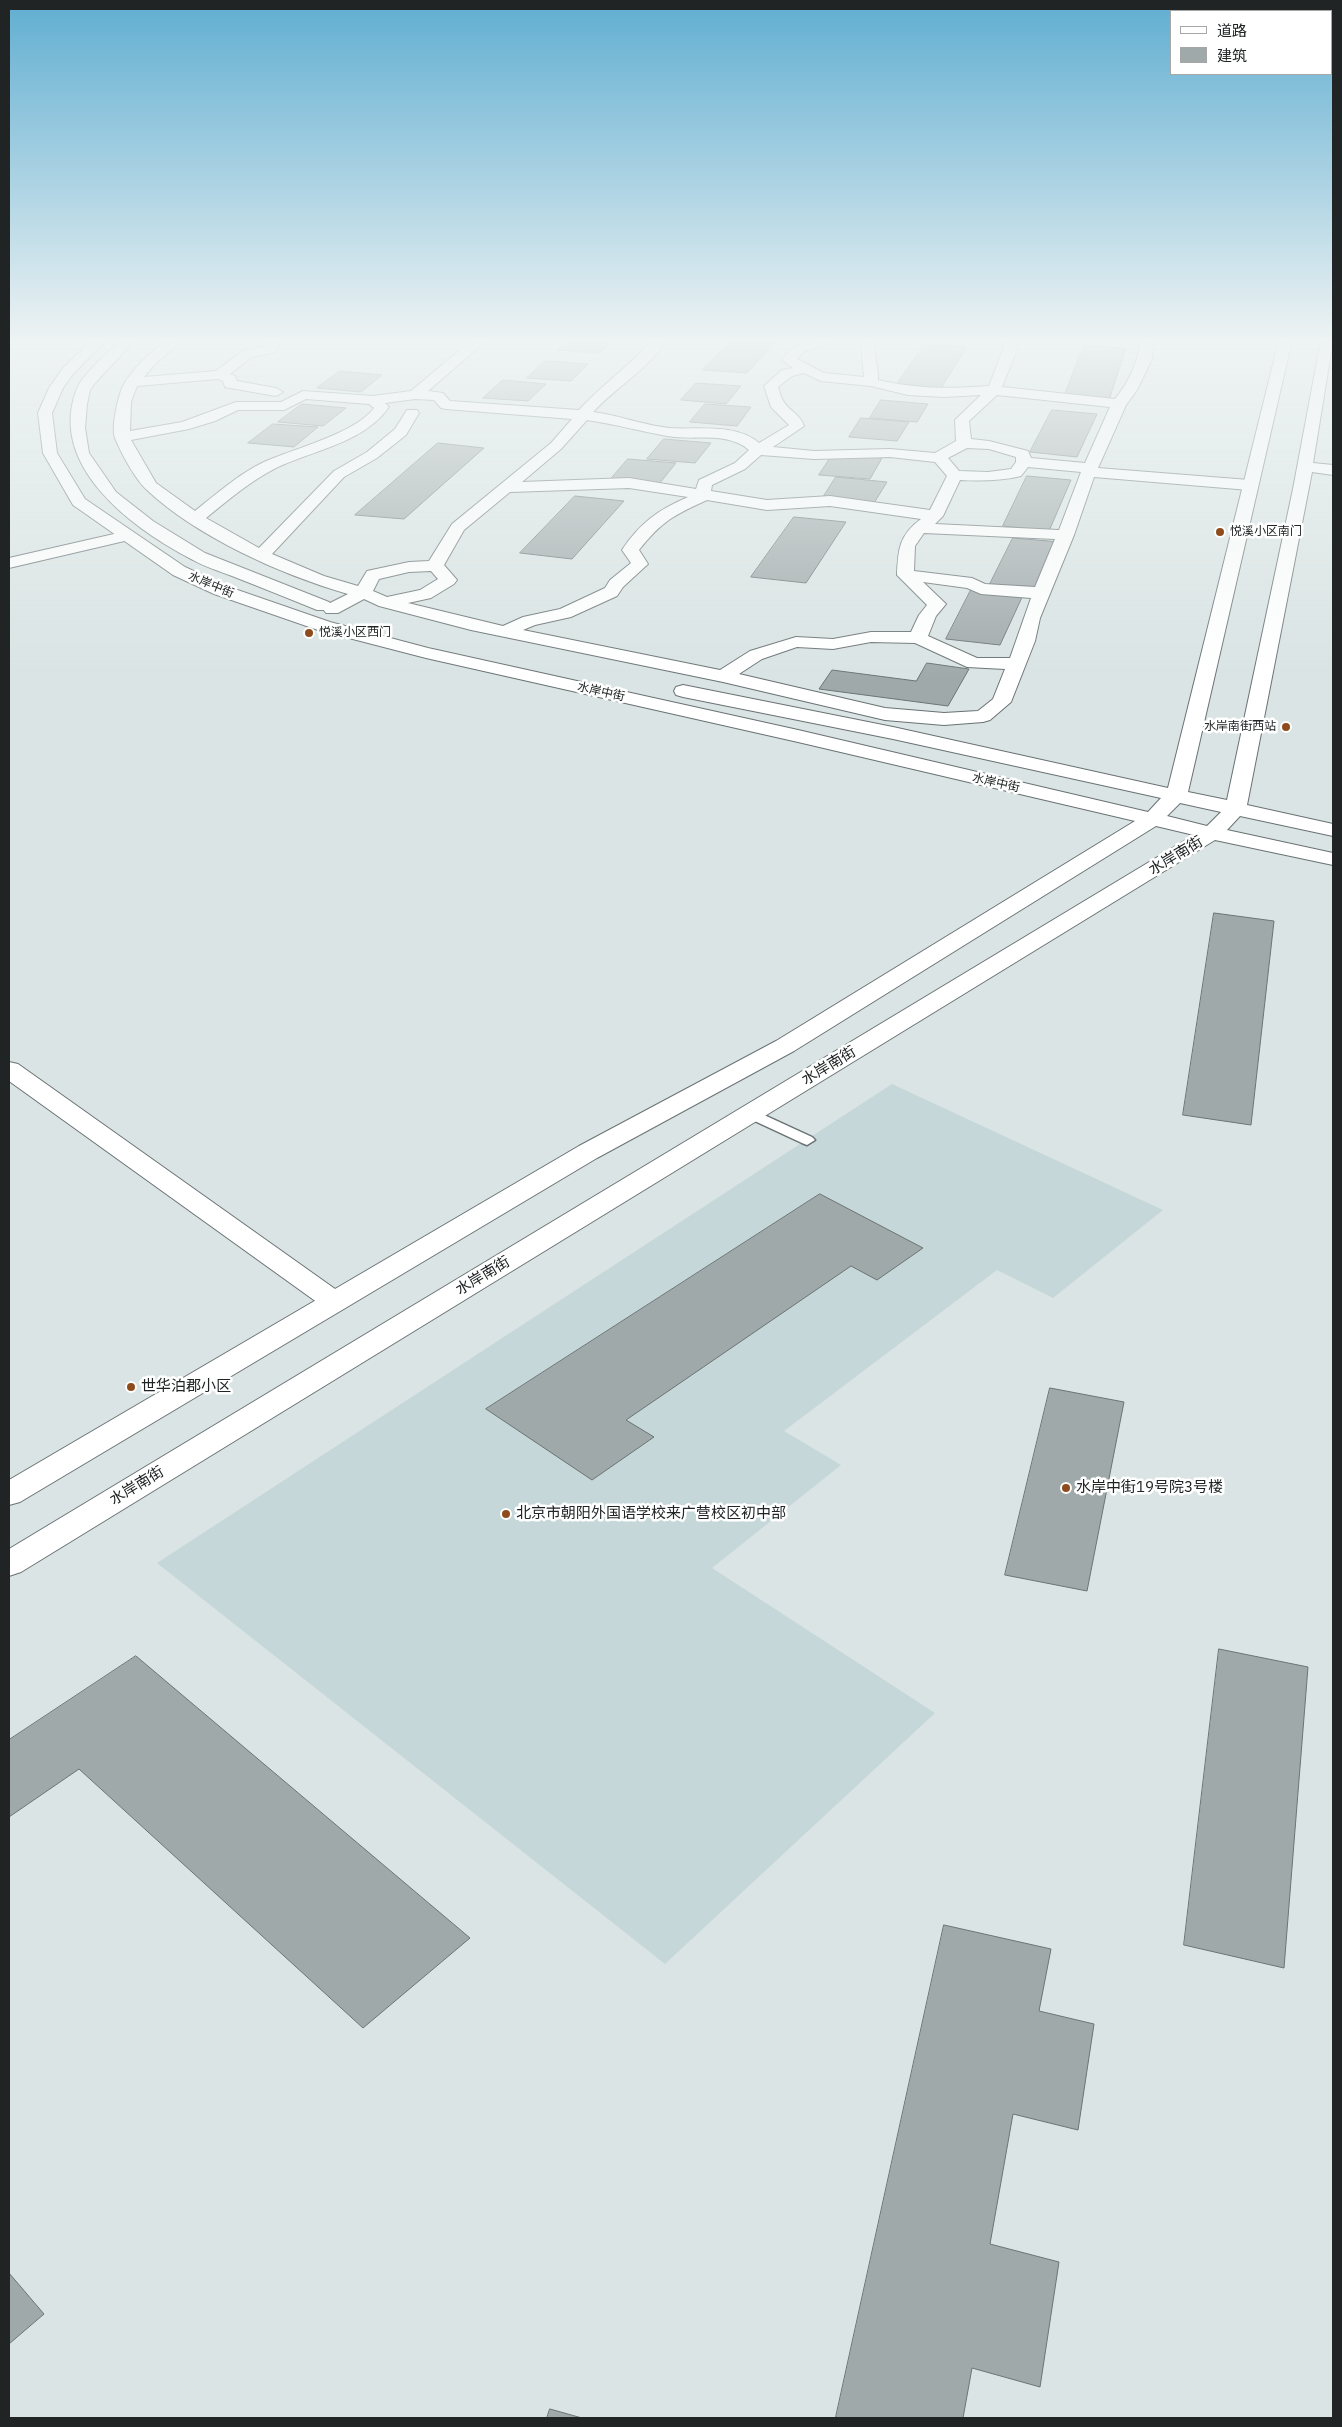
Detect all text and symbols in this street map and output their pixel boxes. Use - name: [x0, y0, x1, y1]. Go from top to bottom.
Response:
- legend: [1170, 10, 1332, 75]
- text: 道路: [1217, 21, 1247, 40]
- text: 建筑: [1217, 46, 1247, 65]
- place label: 悦溪小区南门: [1230, 525, 1302, 539]
- marker: 悦溪小区南门: [1214, 526, 1226, 538]
- street label: 水岸中街: [186, 569, 236, 601]
- place label: 悦溪小区西门: [319, 626, 391, 640]
- marker: 悦溪小区西门: [303, 627, 315, 639]
- street label: 水岸中街: [576, 680, 626, 704]
- place label: 水岸南街西站: [1204, 720, 1276, 734]
- marker: 水岸南街西站: [1280, 721, 1292, 733]
- street label: 水岸中街: [971, 771, 1021, 795]
- street label: 水岸南街: [1146, 833, 1206, 879]
- street label: 水岸南街: [799, 1043, 859, 1089]
- street label: 水岸南街: [453, 1253, 513, 1299]
- place label: 世华泊郡小区: [141, 1378, 231, 1396]
- marker: 世华泊郡小区: [125, 1381, 137, 1393]
- street label: 水岸南街: [107, 1463, 167, 1509]
- place label: 水岸中街19号院3号楼: [1076, 1479, 1223, 1497]
- marker: 水岸中街19号院3号楼: [1060, 1482, 1072, 1494]
- place label: 北京市朝阳外国语学校来广营校区初中部: [516, 1505, 786, 1523]
- marker: 北京市朝阳外国语学校来广营校区初中部: [500, 1508, 512, 1520]

